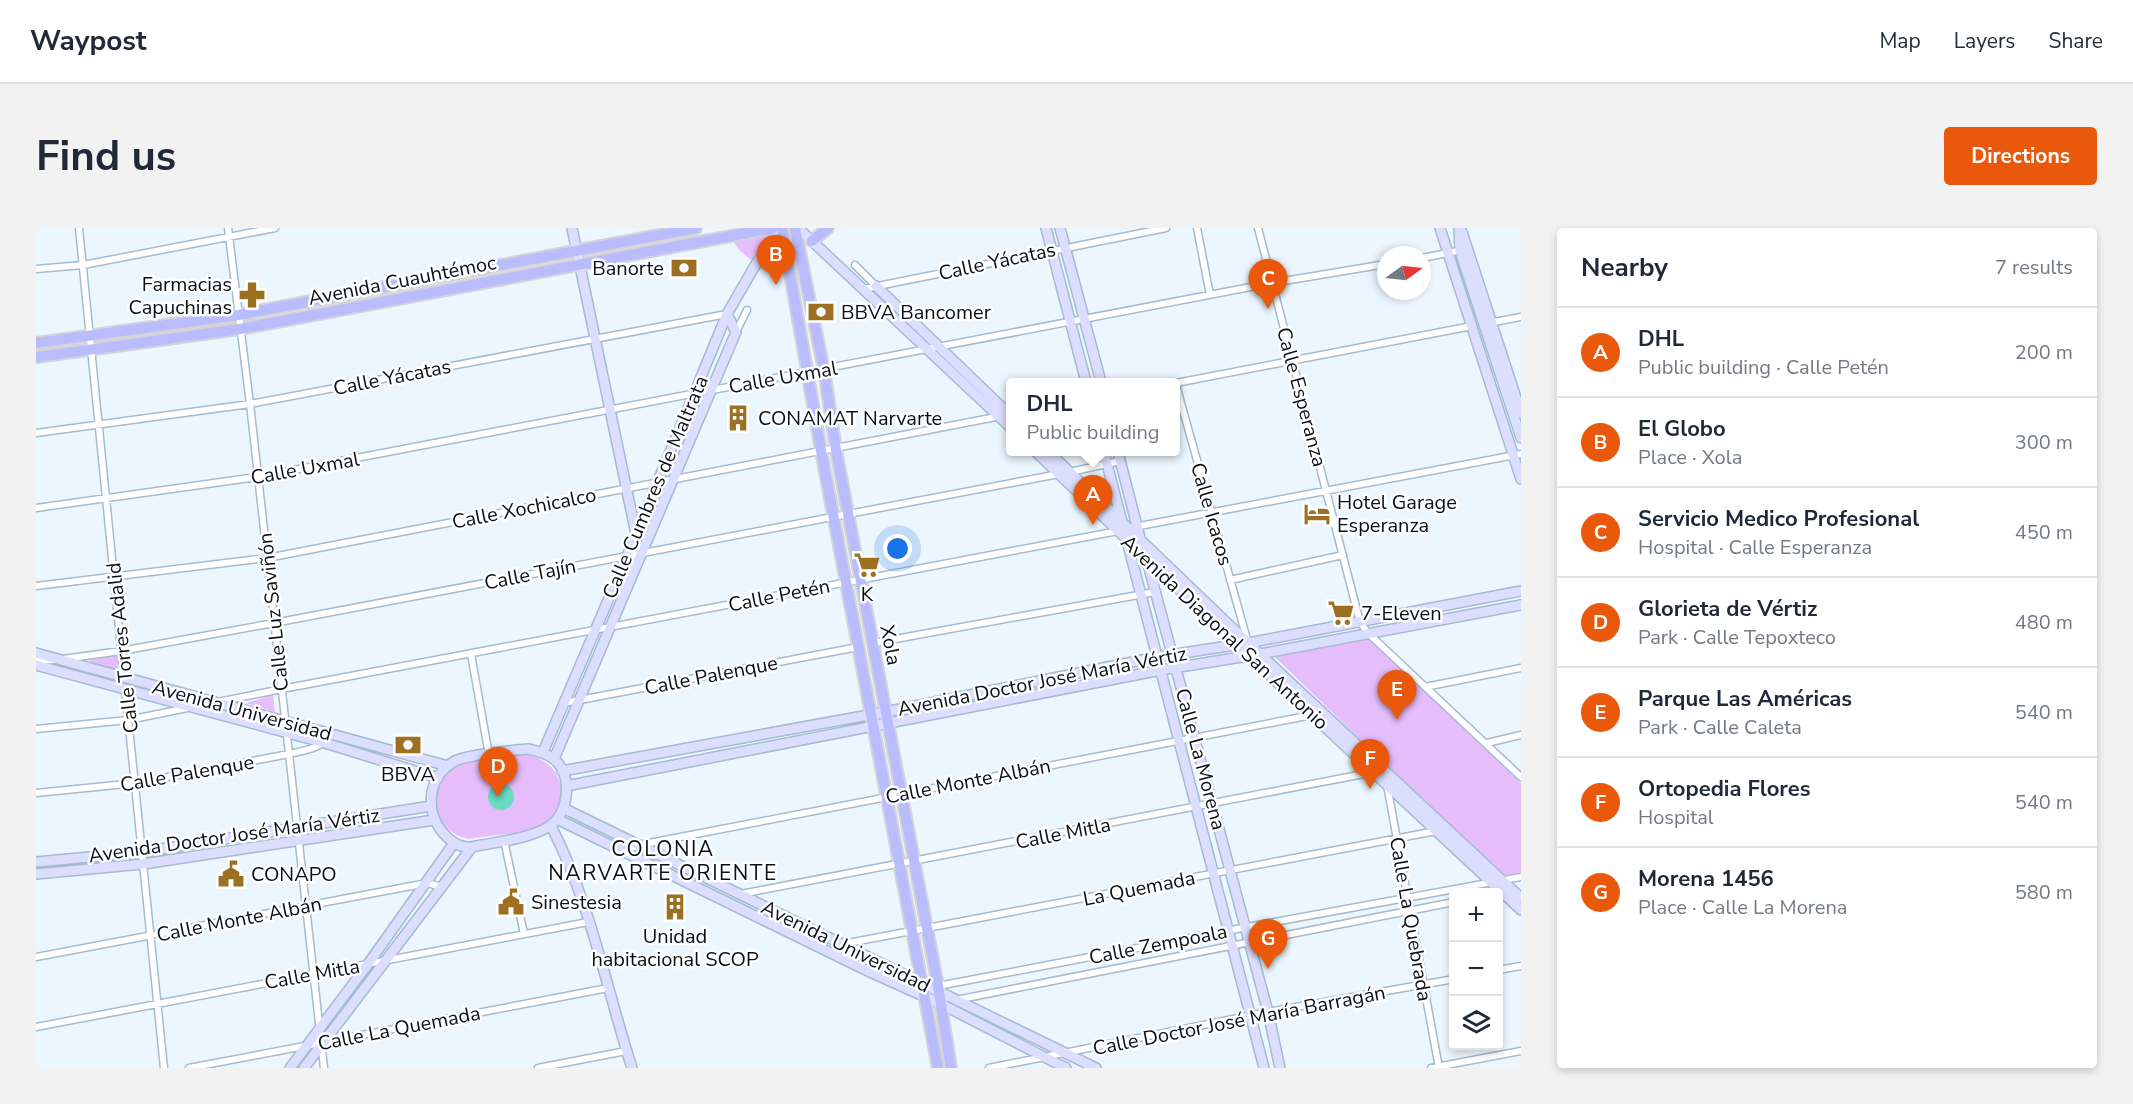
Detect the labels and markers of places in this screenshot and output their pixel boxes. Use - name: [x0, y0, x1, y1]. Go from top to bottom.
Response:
- pin: B: [756, 236, 796, 285]
- bank icon: Banorte: [669, 253, 699, 283]
- place label: Banorte: [592, 255, 664, 282]
- pin: C: [1248, 260, 1288, 309]
- place label: Farmacias Capuchinas: [129, 271, 232, 321]
- pharmacy icon: Farmacias Capuchinas: [237, 280, 267, 310]
- bank icon: BBVA Bancomer: [806, 297, 836, 327]
- place label: BBVA Bancomer: [841, 299, 991, 326]
- building icon: CONAMAT Narvarte: [723, 403, 753, 433]
- place label: CONAMAT Narvarte: [758, 405, 942, 432]
- pin: A: [1074, 476, 1112, 525]
- place label: Hotel Garage Esperanza: [1337, 489, 1457, 539]
- hotel icon: Hotel Garage Esperanza: [1302, 499, 1332, 529]
- supermarket icon: K: [852, 550, 882, 580]
- place label: K: [861, 581, 874, 608]
- supermarket icon: 7-Eleven: [1326, 598, 1356, 628]
- place label: 7-Eleven: [1361, 600, 1442, 627]
- pin: E: [1378, 670, 1416, 720]
- bank icon: BBVA: [393, 730, 423, 760]
- pin: F: [1350, 740, 1390, 789]
- pin: D: [478, 748, 518, 797]
- place label: BBVA: [381, 761, 435, 788]
- public building icon: CONAPO: [216, 859, 246, 889]
- place label: CONAPO: [251, 861, 337, 888]
- public building icon: Sinestesia: [496, 887, 526, 917]
- place label: Sinestesia: [531, 889, 622, 916]
- building icon: Unidad habitacional SCOP: [660, 892, 690, 922]
- pin: G: [1248, 920, 1288, 969]
- place label: Unidad habitacional SCOP: [591, 923, 759, 973]

